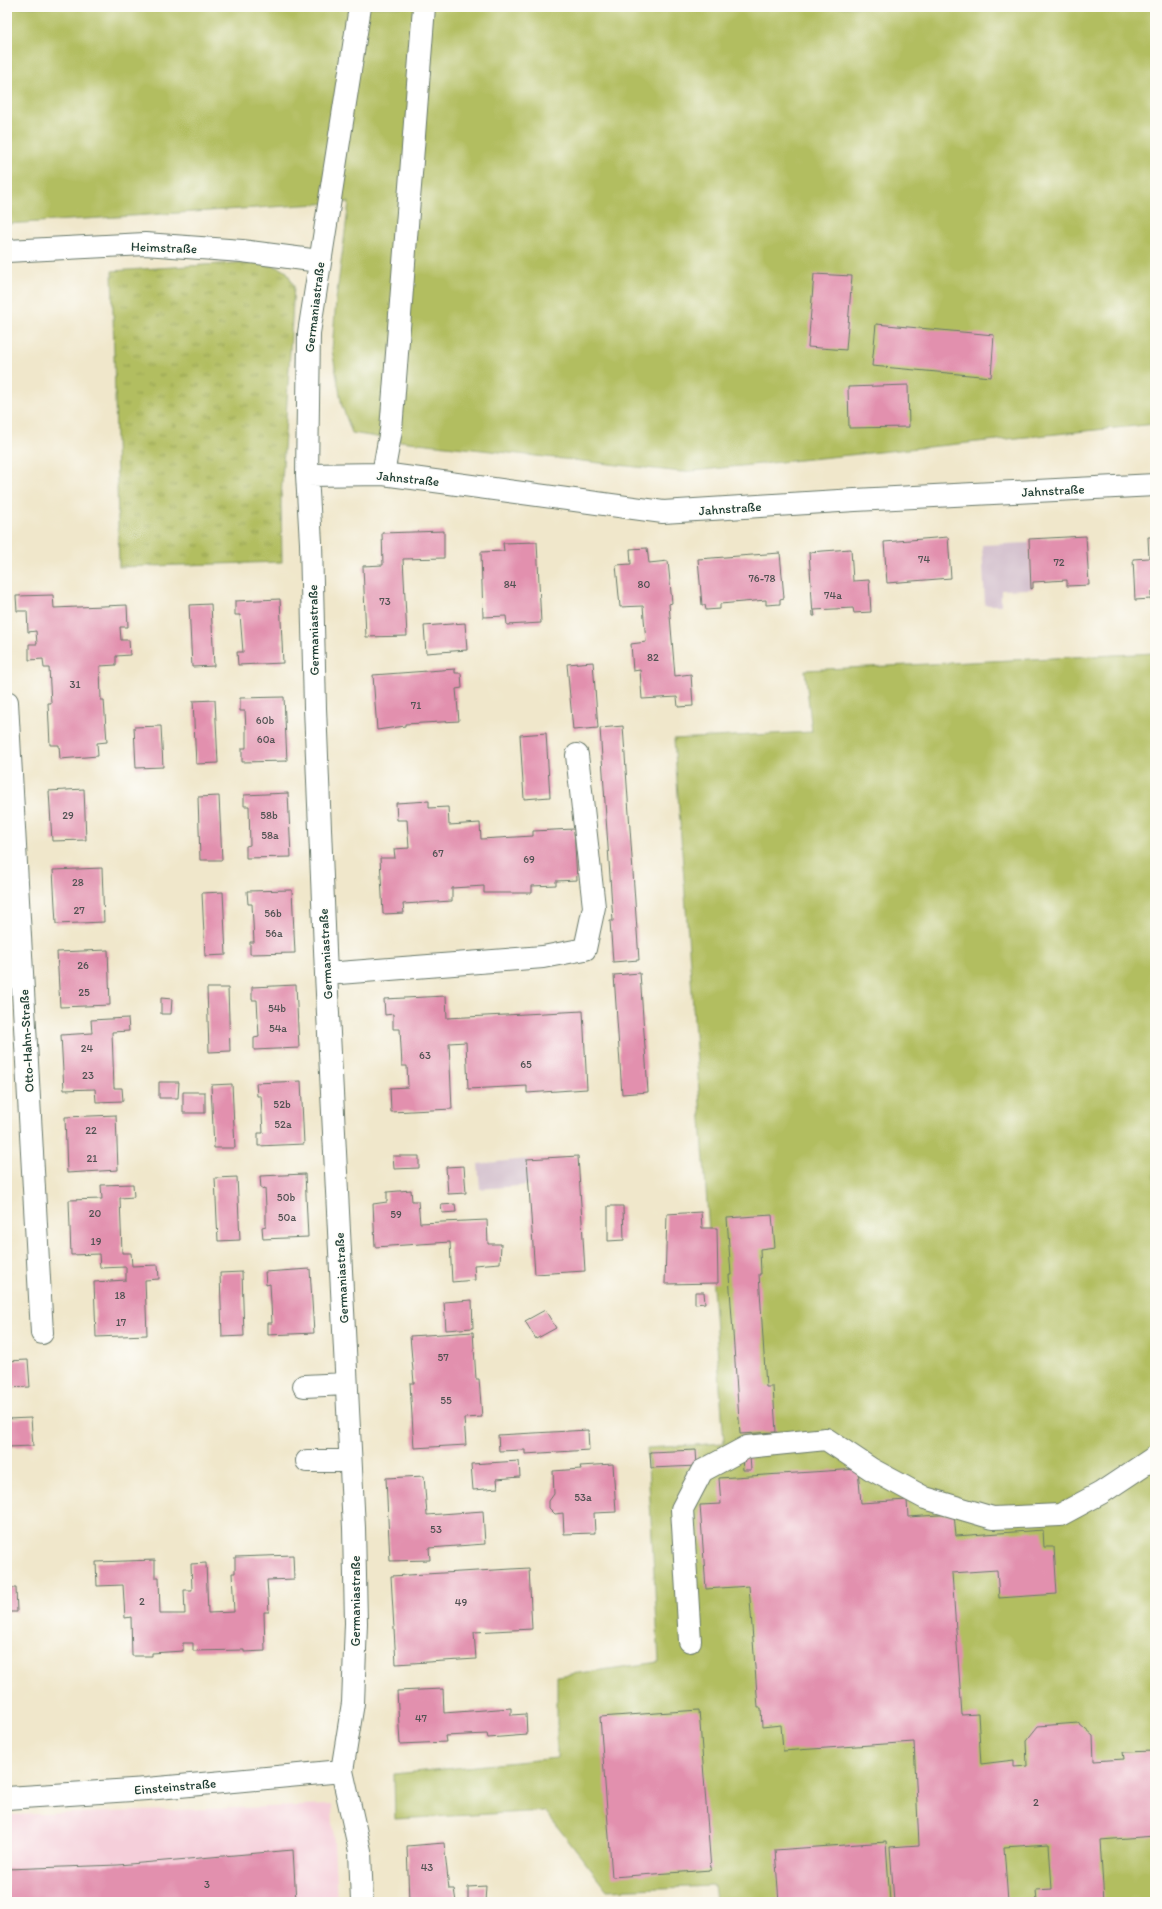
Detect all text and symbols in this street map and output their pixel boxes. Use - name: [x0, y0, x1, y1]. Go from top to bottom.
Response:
- street label: Heimstraße: [131, 239, 197, 256]
- street label: Germaniastraße: [302, 261, 327, 353]
- street label: Jahnstraße: [376, 468, 440, 489]
- street label: Jahnstraße: [1021, 481, 1085, 500]
- street label: Jahnstraße: [698, 499, 762, 518]
- house number: 74: [918, 553, 930, 566]
- house number: 72: [1053, 556, 1065, 569]
- house number: 76-78: [748, 572, 776, 585]
- house number: 84: [504, 578, 517, 591]
- house number: 80: [638, 578, 651, 591]
- street label: Germaniastraße: [305, 584, 322, 676]
- house number: 74a: [824, 589, 842, 602]
- house number: 73: [379, 595, 391, 608]
- house number: 82: [647, 651, 659, 664]
- house number: 31: [69, 678, 81, 691]
- house number: 71: [411, 699, 421, 712]
- house number: 60b: [256, 714, 274, 727]
- house number: 60a: [257, 733, 275, 746]
- house number: 29: [62, 809, 74, 822]
- house number: 58b: [260, 809, 278, 822]
- house number: 58a: [261, 829, 279, 842]
- house number: 67: [432, 847, 444, 860]
- house number: 69: [523, 853, 535, 866]
- house number: 28: [72, 876, 84, 889]
- house number: 27: [73, 904, 85, 917]
- house number: 56b: [264, 907, 282, 920]
- street label: Germaniastraße: [316, 908, 335, 1000]
- house number: 56a: [265, 927, 283, 940]
- house number: 26: [77, 959, 89, 972]
- house number: 25: [78, 986, 90, 999]
- street label: Otto-Hahn-Straße: [16, 989, 37, 1093]
- house number: 54b: [268, 1002, 286, 1015]
- house number: 54a: [269, 1022, 287, 1035]
- house number: 24: [81, 1042, 94, 1055]
- house number: 63: [419, 1049, 431, 1062]
- house number: 65: [520, 1058, 532, 1071]
- house number: 23: [82, 1069, 94, 1082]
- house number: 52b: [273, 1098, 291, 1111]
- house number: 52a: [274, 1118, 292, 1131]
- house number: 22: [85, 1124, 97, 1137]
- house number: 21: [87, 1152, 97, 1165]
- house number: 50b: [277, 1191, 295, 1204]
- house number: 20: [89, 1207, 102, 1220]
- house number: 59: [390, 1208, 402, 1221]
- house number: 50a: [278, 1211, 296, 1224]
- street label: Germaniastraße: [332, 1232, 351, 1324]
- house number: 19: [91, 1235, 102, 1248]
- house number: 18: [114, 1289, 126, 1302]
- house number: 17: [116, 1316, 127, 1329]
- house number: 57: [437, 1351, 449, 1364]
- house number: 55: [440, 1394, 452, 1407]
- house number: 53a: [574, 1491, 592, 1504]
- house number: 53: [430, 1523, 442, 1536]
- street label: Germaniastraße: [348, 1555, 363, 1647]
- house number: 2: [139, 1595, 145, 1608]
- house number: 49: [455, 1596, 467, 1609]
- house number: 47: [415, 1712, 428, 1725]
- street label: Einsteinstraße: [133, 1775, 217, 1798]
- house number: 2: [1033, 1796, 1039, 1809]
- house number: 43: [421, 1861, 433, 1874]
- house number: 3: [204, 1878, 210, 1891]

